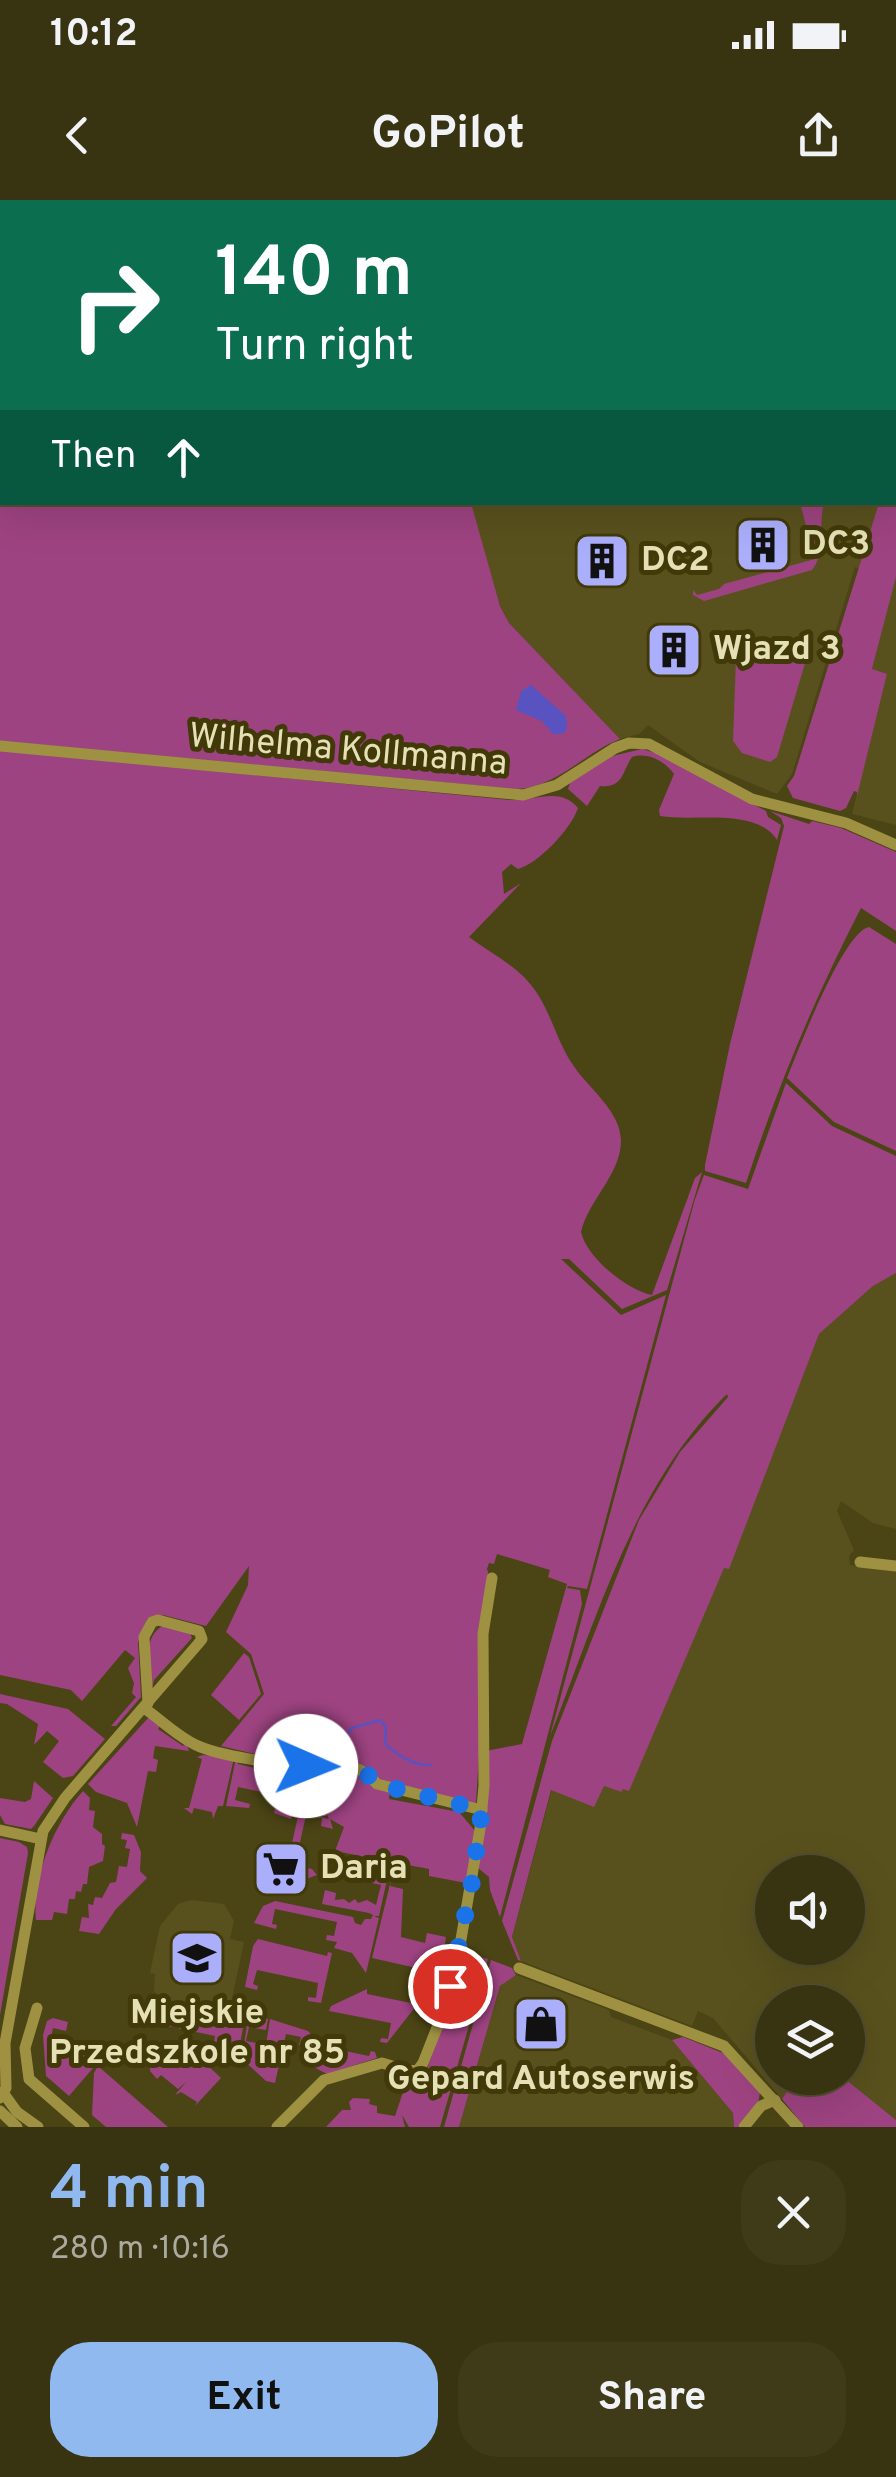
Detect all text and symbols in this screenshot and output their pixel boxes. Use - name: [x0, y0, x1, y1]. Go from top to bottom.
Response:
- text: 10:12: [50, 11, 138, 60]
- text: GoPilot: [371, 107, 525, 164]
- icon: back: [50, 108, 105, 163]
- icon: share: [791, 108, 846, 163]
- text: 140 m: [215, 232, 413, 321]
- icon: right: [50, 240, 180, 370]
- text: Turn right: [215, 319, 414, 376]
- icon: ahead: [156, 430, 211, 485]
- text: Then: [50, 433, 136, 482]
- building icon: DC3: [733, 515, 793, 575]
- place label: DC3: [802, 523, 870, 567]
- building icon: DC2: [572, 531, 632, 591]
- place label: DC2: [641, 539, 710, 583]
- building icon: Wjazd 3: [644, 620, 704, 680]
- place label: Wjazd 3: [713, 628, 841, 672]
- street label: Wilhelma Kollmanna: [187, 715, 509, 787]
- position arrow: [254, 1714, 358, 1818]
- supermarket icon: Daria: [251, 1839, 311, 1899]
- place label: Daria: [320, 1847, 408, 1891]
- map controls: [755, 1855, 865, 2095]
- button: sound: [755, 1855, 865, 1965]
- school or university icon: Miejskie Przedszkole nr 85: [167, 1928, 227, 1988]
- pin: [408, 1944, 493, 2029]
- icon: arrive: [423, 1959, 478, 2014]
- button: layers: [755, 1985, 865, 2095]
- place label: Miejskie Przedszkole nr 85: [49, 1992, 345, 2076]
- shop icon: Gepard Autoserwis: [511, 1994, 571, 2054]
- place label: Gepard Autoserwis: [387, 2058, 695, 2102]
- text: 4 min: [50, 2154, 209, 2230]
- button: close: [741, 2160, 846, 2265]
- text: 280 m · 10:16: [50, 2230, 230, 2270]
- button: Exit: [50, 2342, 438, 2457]
- button: Share: [458, 2342, 846, 2457]

